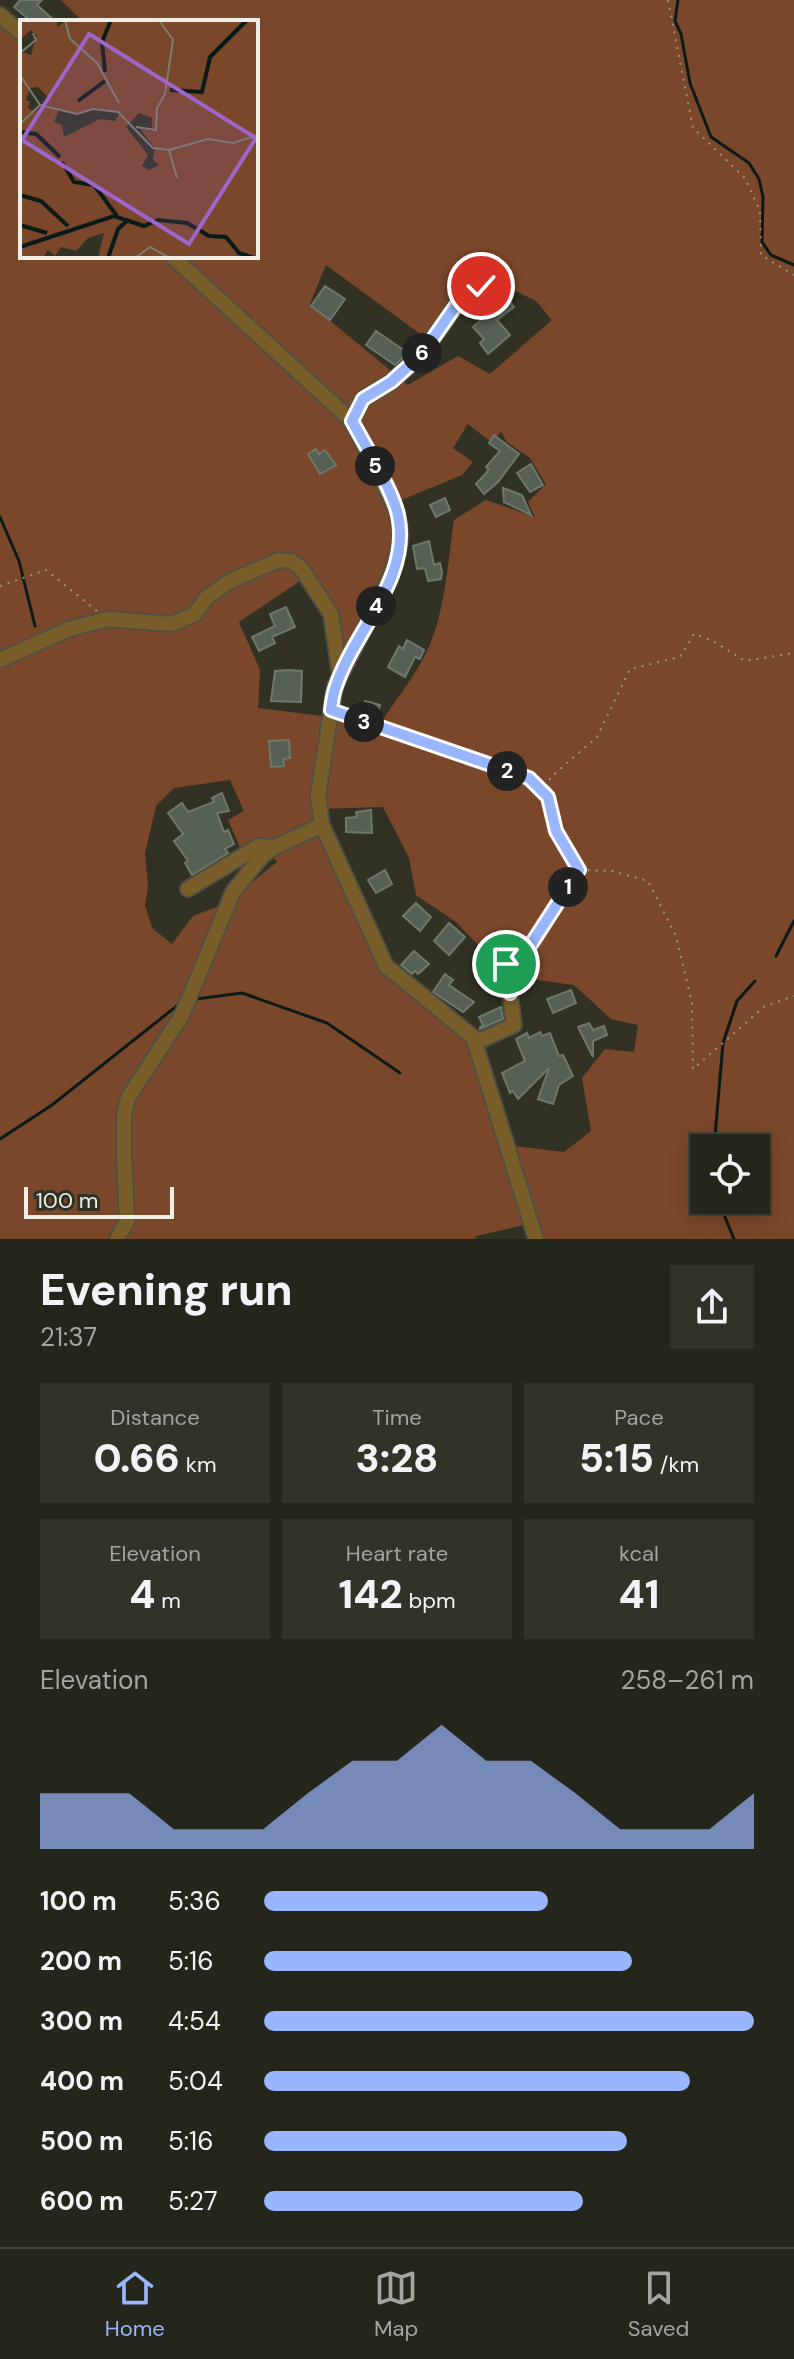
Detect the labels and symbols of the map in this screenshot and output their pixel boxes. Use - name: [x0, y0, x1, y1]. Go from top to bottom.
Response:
- inset map: [20, 20, 258, 258]
- pin: [447, 252, 515, 320]
- pin: 6: [402, 333, 442, 373]
- pin: 5: [355, 446, 395, 486]
- pin: 4: [356, 586, 396, 626]
- pin: 3: [344, 702, 384, 742]
- pin: 2: [487, 751, 527, 791]
- pin: 1: [548, 867, 588, 907]
- pin: [472, 930, 540, 998]
- scale bar: [24, 1183, 174, 1219]

